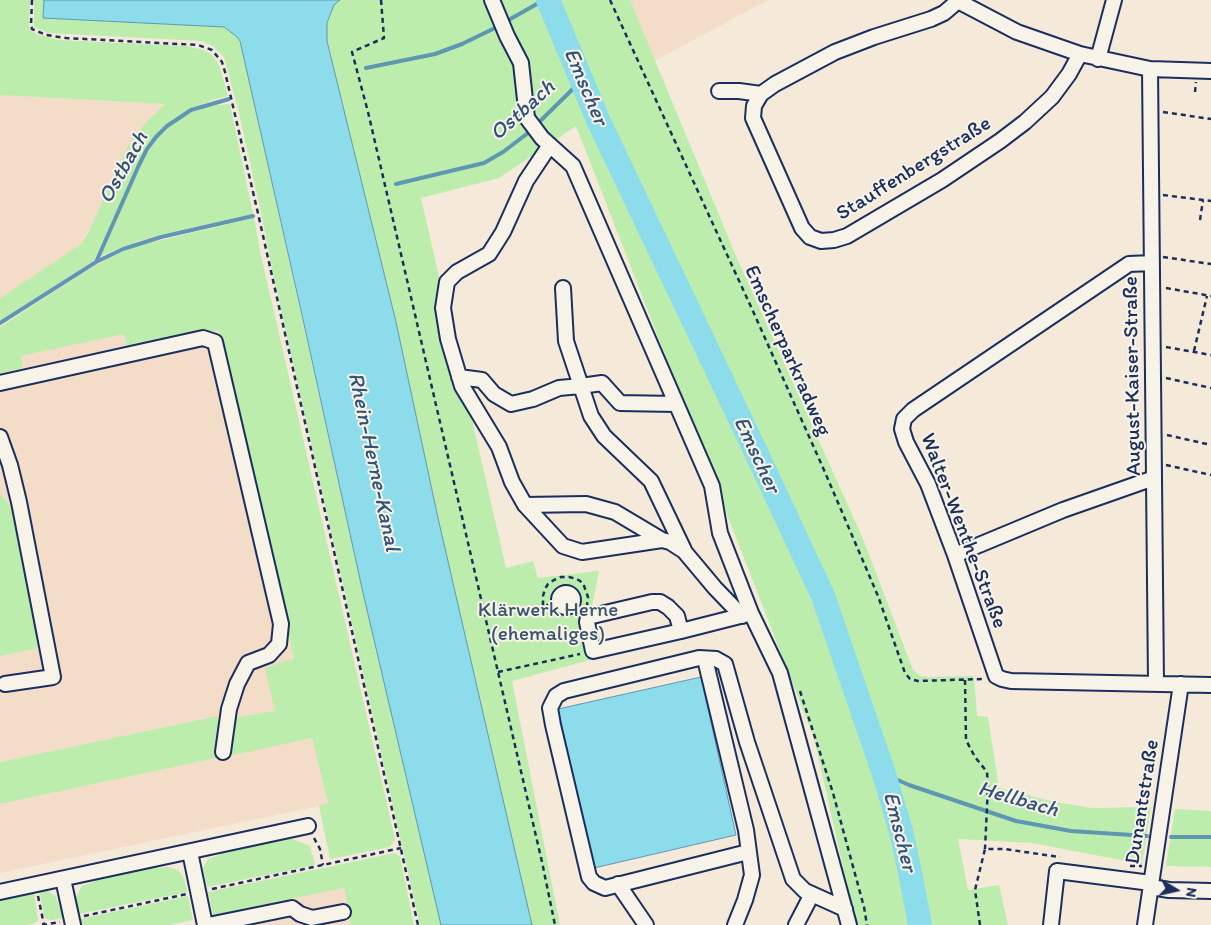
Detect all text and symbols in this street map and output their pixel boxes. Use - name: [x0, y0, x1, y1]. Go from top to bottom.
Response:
- water label: Emscher: [557, 44, 613, 130]
- water label: Ostbach: [485, 75, 561, 147]
- street label: Stauffenbergstraße: [832, 111, 996, 227]
- water label: Ostbach: [93, 127, 155, 209]
- street label: Emscherparkradweg: [738, 262, 836, 440]
- street label: August-Kaiser-Straße: [1119, 276, 1147, 476]
- water label: Rhein-Herne-Kanal: [341, 370, 405, 554]
- water label: Emscher: [727, 413, 785, 497]
- street label: Walter-Wenthe-Straße: [914, 430, 1012, 632]
- park label: Klärwerk Herne (ehemaliges): [478, 598, 618, 648]
- street label: Dunantstraße: [1121, 738, 1165, 866]
- water label: Hellbach: [975, 776, 1061, 824]
- water label: Emscher: [876, 789, 922, 875]
- north arrow: [1151, 865, 1201, 915]
- text: N: [1182, 886, 1200, 898]

